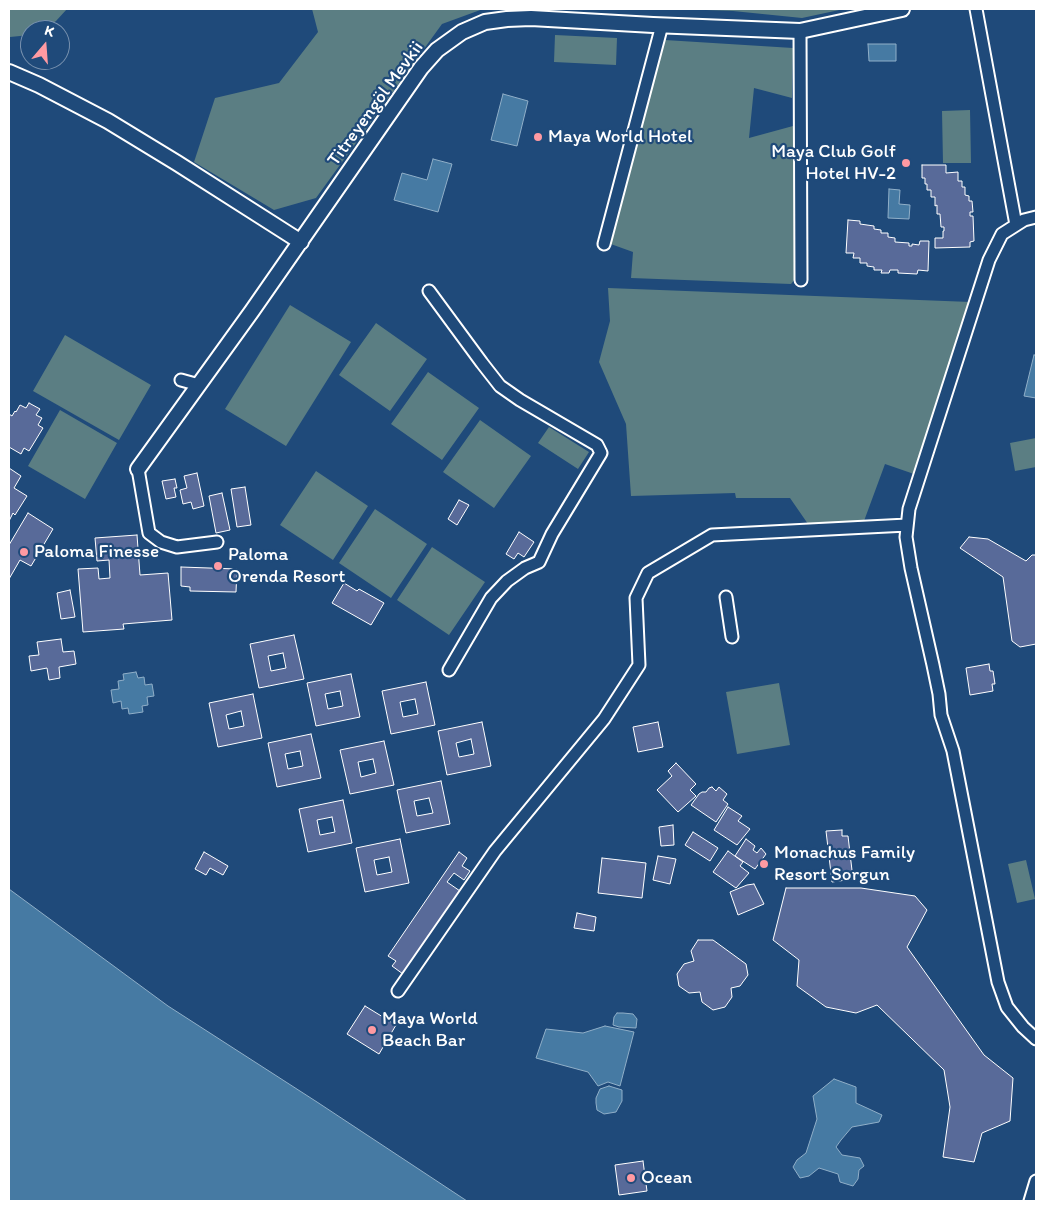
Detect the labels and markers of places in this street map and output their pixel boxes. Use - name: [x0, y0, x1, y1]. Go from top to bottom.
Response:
- place label: Maya World Hotel: [548, 126, 692, 148]
- marker: Maya World Hotel: [532, 131, 544, 143]
- place label: Maya Club Golf Hotel HV-2: [771, 141, 896, 185]
- marker: Maya Club Golf Hotel HV-2: [900, 157, 912, 169]
- place label: Paloma Finesse: [34, 541, 159, 563]
- place label: Paloma Orenda Resort: [228, 544, 345, 588]
- marker: Paloma Finesse: [18, 546, 30, 558]
- marker: Paloma Orenda Resort: [212, 560, 224, 572]
- place label: Monachus Family Resort Sorgun: [774, 842, 915, 886]
- marker: Monachus Family Resort Sorgun: [758, 858, 770, 870]
- place label: Maya World Beach Bar: [382, 1008, 478, 1052]
- marker: Maya World Beach Bar: [366, 1024, 378, 1036]
- place label: Ocean: [641, 1167, 692, 1189]
- marker: Ocean: [625, 1172, 637, 1184]

